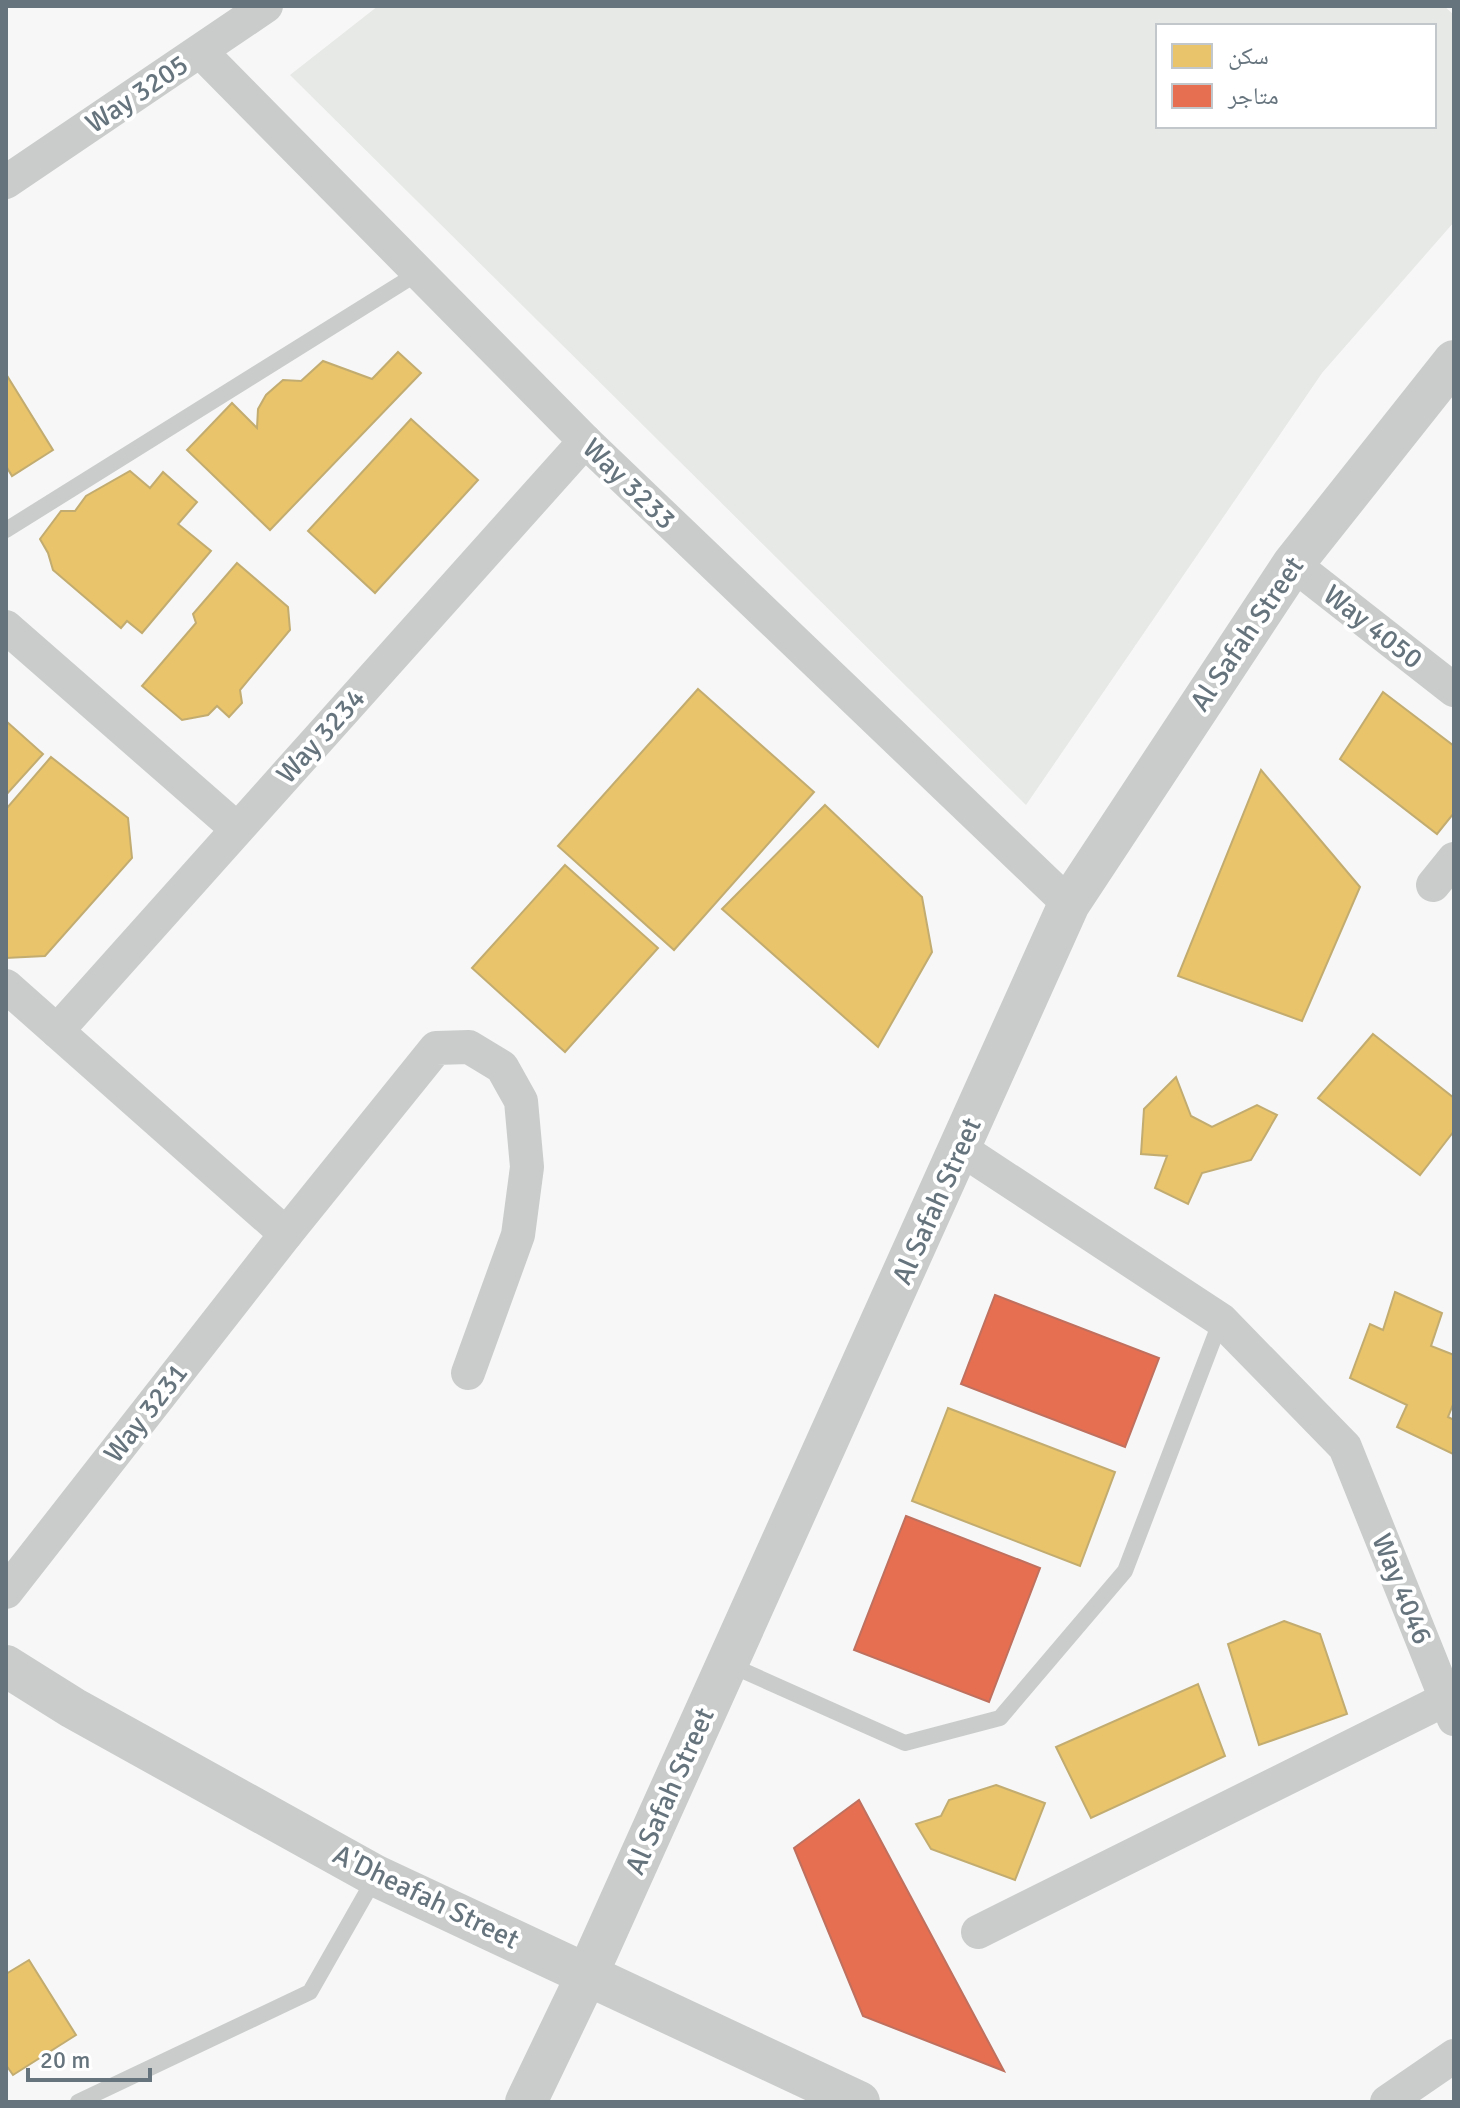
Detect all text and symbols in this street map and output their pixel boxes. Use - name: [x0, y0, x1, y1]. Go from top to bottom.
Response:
- legend: [1156, 24, 1436, 128]
- text: سكن: [1228, 41, 1269, 71]
- street label: Way 3205: [79, 47, 195, 141]
- text: متاجر: [1227, 81, 1279, 111]
- street label: Way 3233: [575, 431, 683, 537]
- street label: Al Safah Street: [1183, 550, 1311, 718]
- street label: Way 4050: [1317, 578, 1429, 676]
- street label: Way 3234: [269, 681, 373, 791]
- street label: Al Safah Street: [885, 1112, 989, 1290]
- street label: Way 3231: [97, 1357, 195, 1469]
- street label: Way 4046: [1364, 1529, 1440, 1649]
- street label: Al Safah Street: [618, 1702, 722, 1880]
- street label: A'Dheafah Street: [328, 1837, 525, 1957]
- scale bar: [28, 2032, 150, 2082]
- text: 20 m: [40, 2045, 90, 2075]

